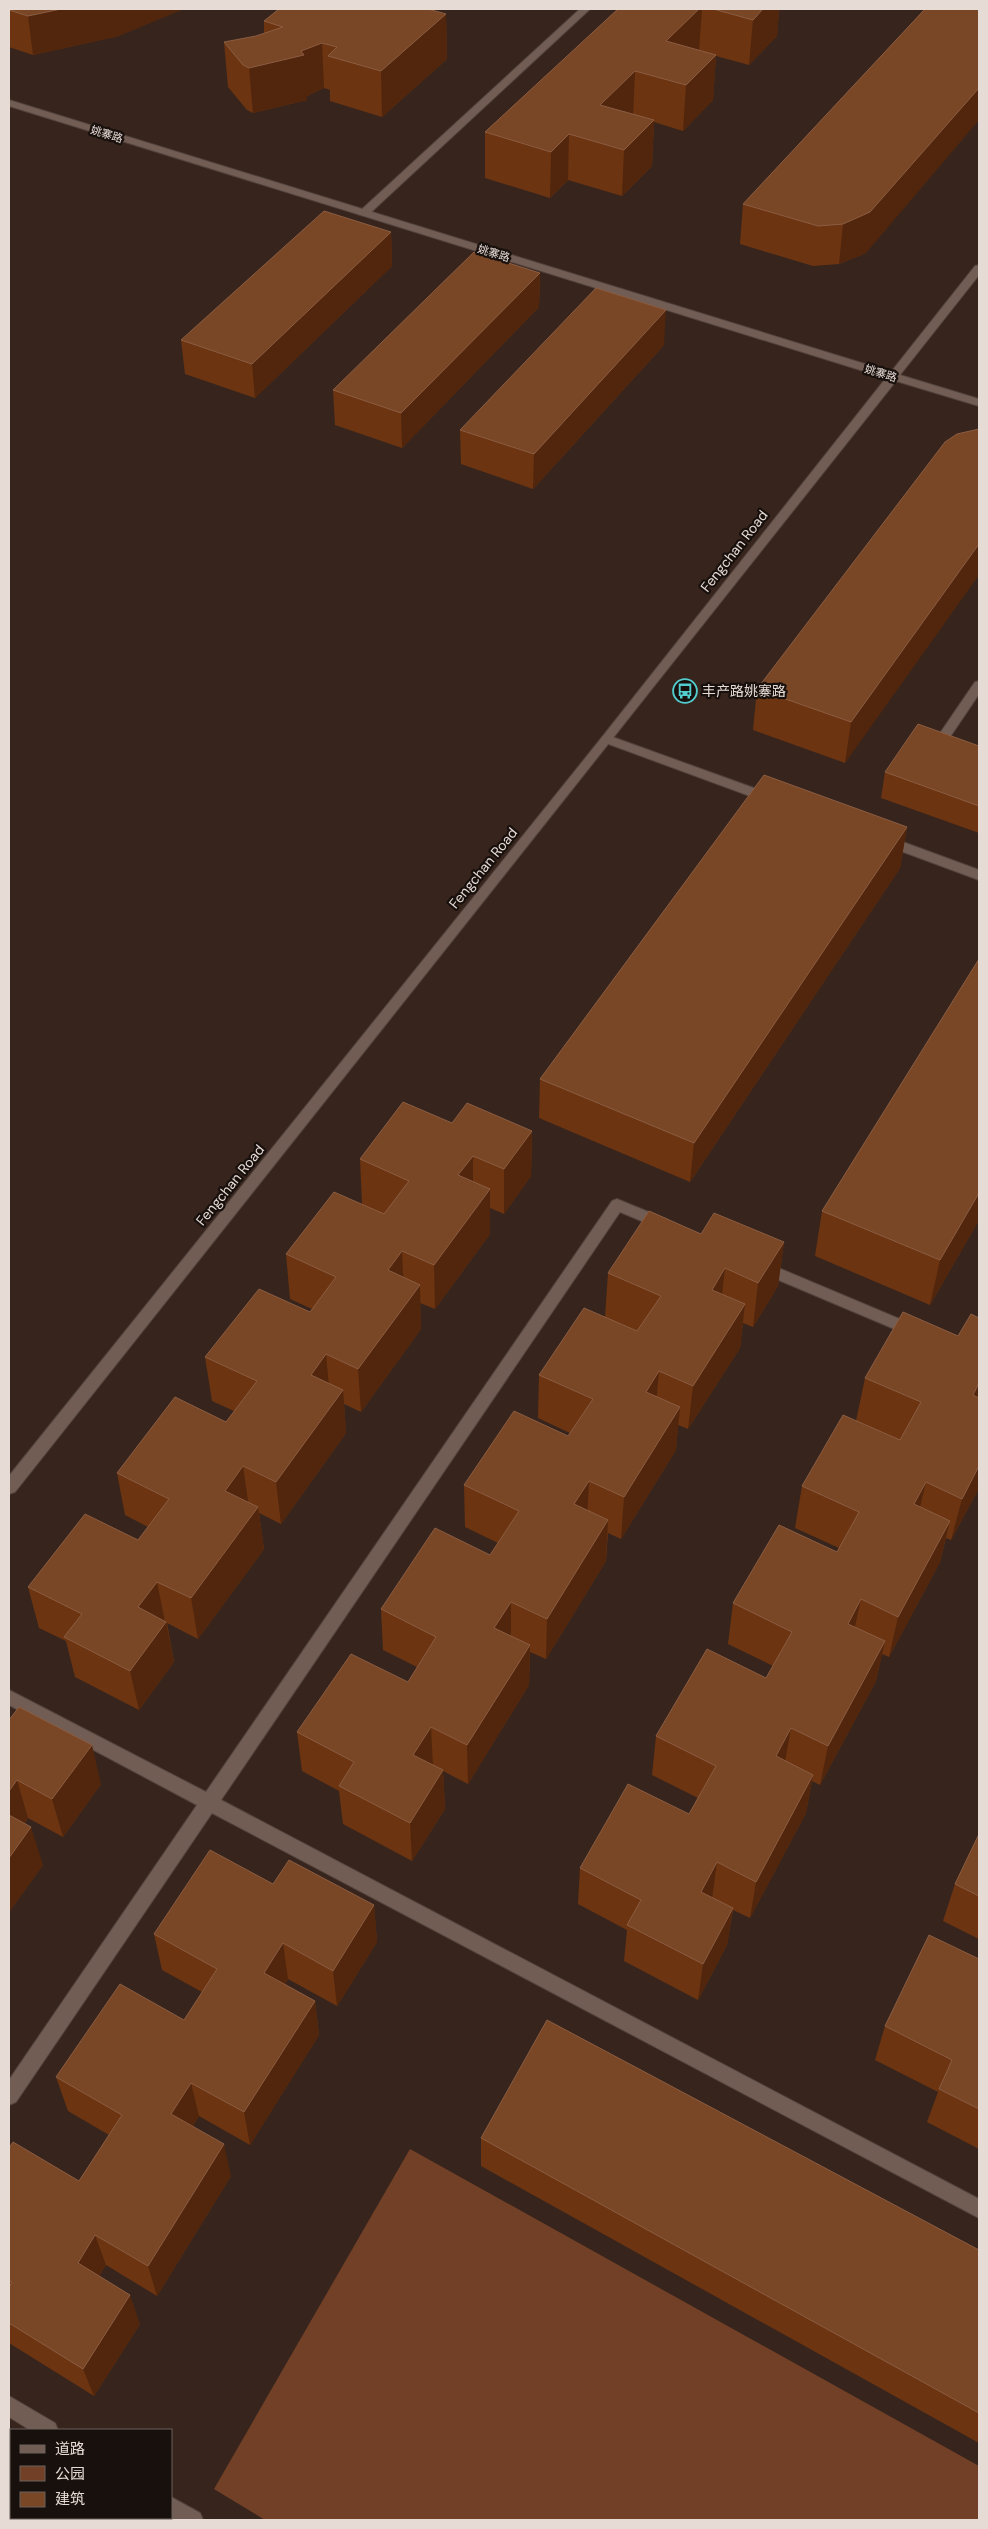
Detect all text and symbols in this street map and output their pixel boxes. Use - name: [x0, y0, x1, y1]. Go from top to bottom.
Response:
- street label: 姚寨路: [89, 122, 125, 146]
- street label: 姚寨路: [476, 241, 512, 265]
- street label: 姚寨路: [863, 361, 899, 385]
- street label: Fengchan Road: [697, 507, 771, 595]
- bus stop icon: 丰产路姚寨路: [672, 678, 698, 704]
- place label: 丰产路姚寨路: [702, 682, 786, 700]
- street label: Fengchan Road: [445, 824, 521, 912]
- street label: Fengchan Road: [192, 1141, 268, 1229]
- legend: [10, 2429, 172, 2519]
- text: 道路: [55, 2439, 85, 2459]
- text: 公园: [55, 2464, 85, 2484]
- text: 建筑: [55, 2489, 85, 2509]

